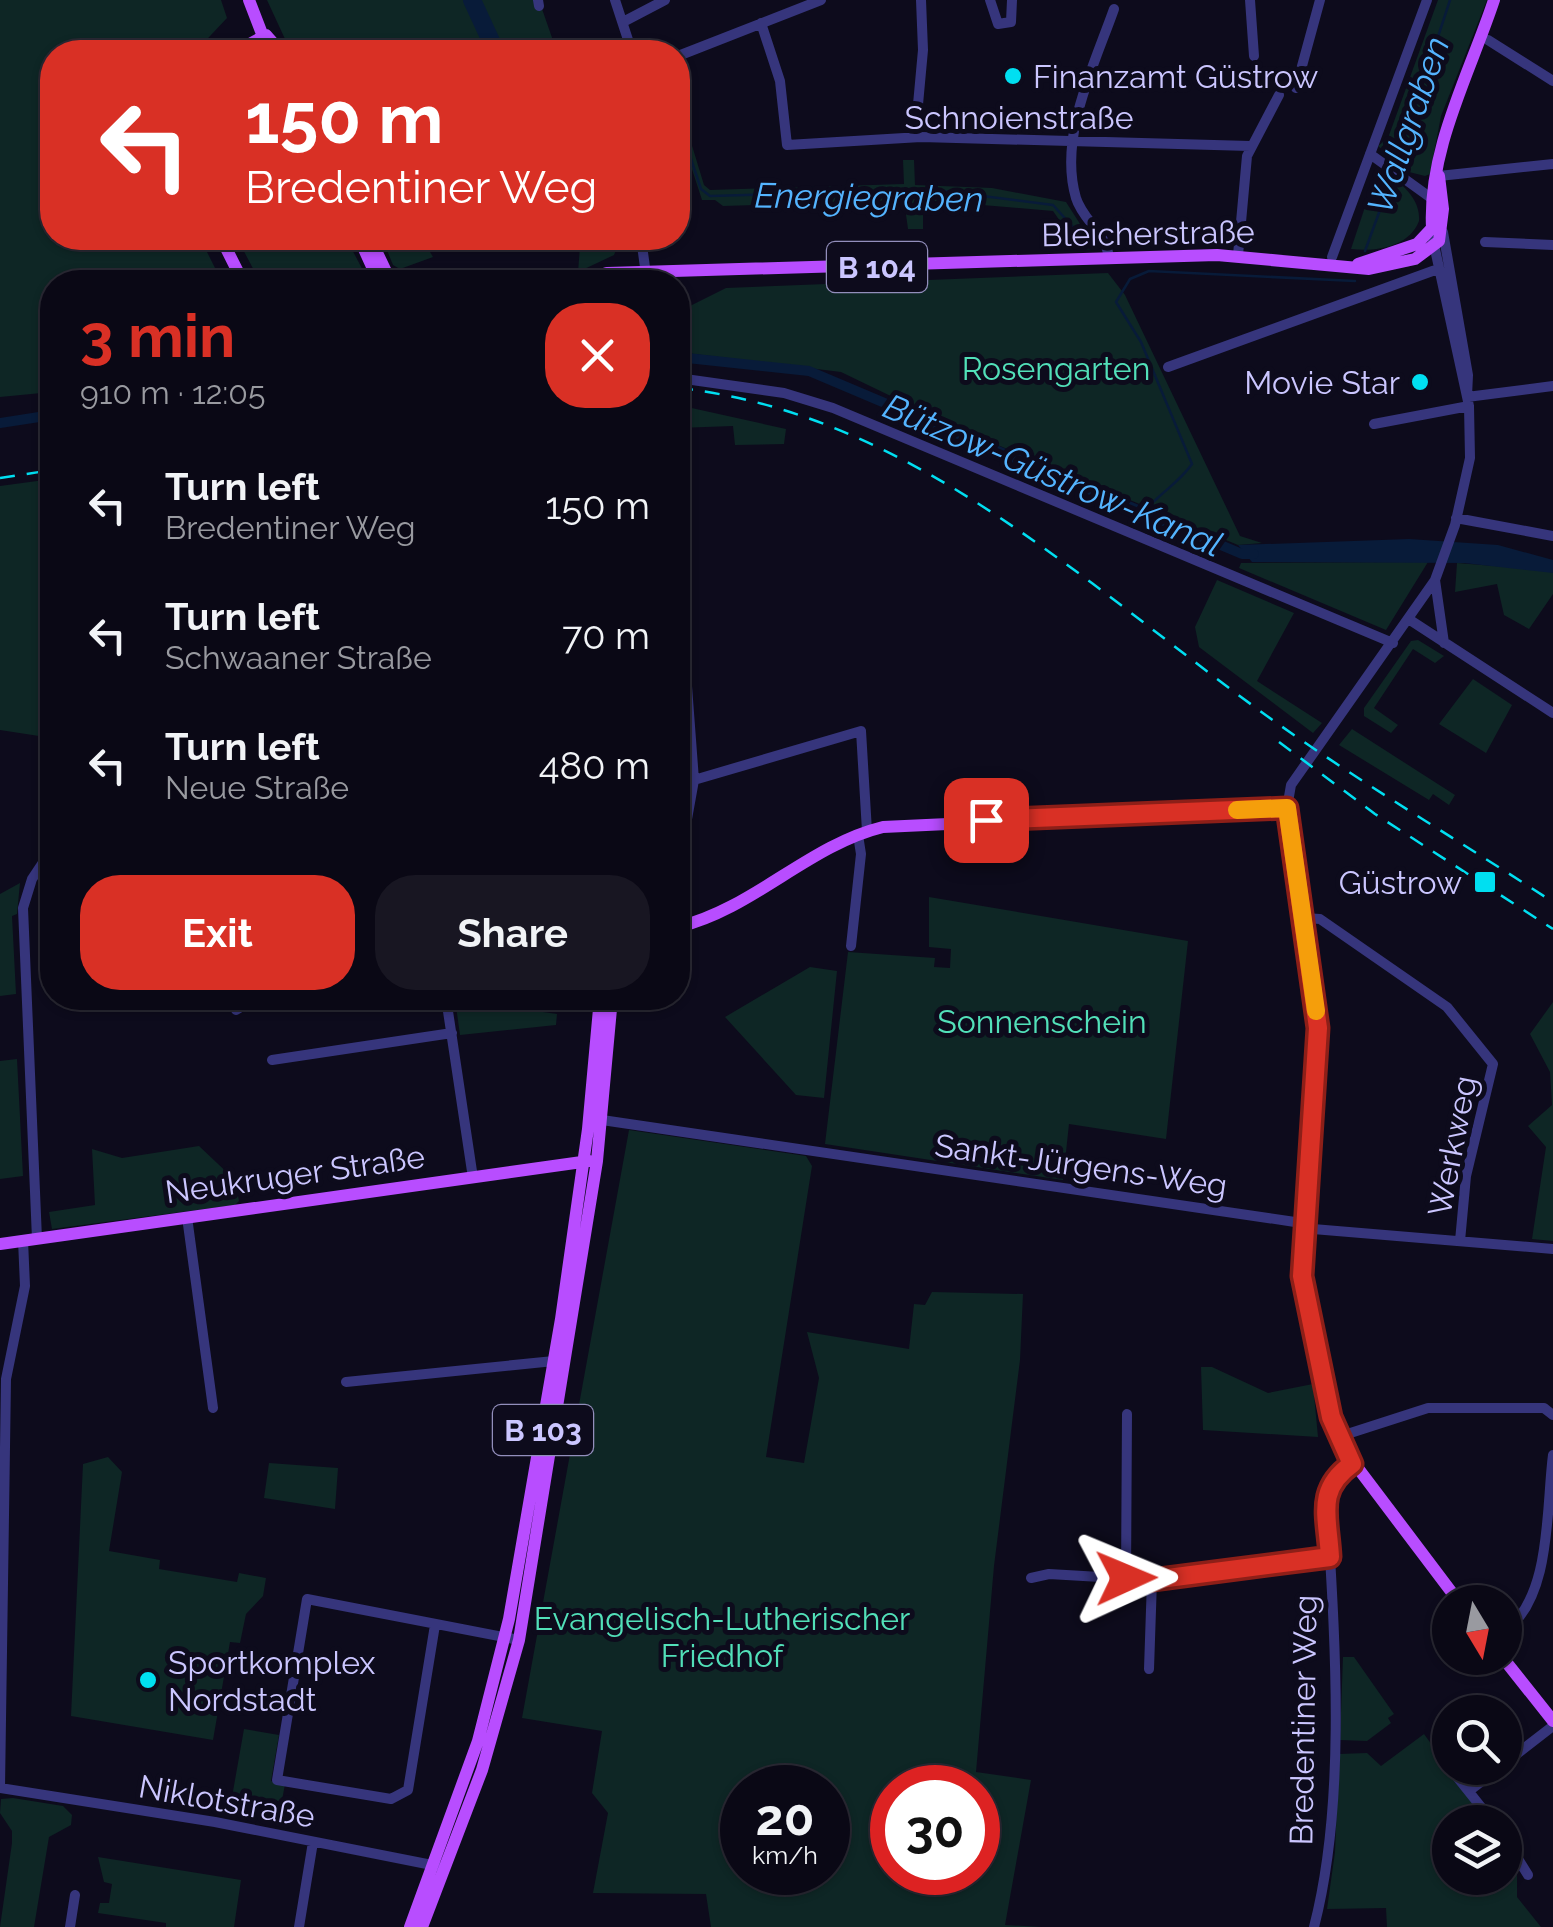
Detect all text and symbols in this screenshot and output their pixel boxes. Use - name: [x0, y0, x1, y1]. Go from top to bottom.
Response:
- water label: Wallgraben: [1359, 31, 1457, 219]
- place label: Finanzamt Güstrow: [1033, 58, 1318, 95]
- marker: Finanzamt Güstrow: [1002, 65, 1024, 87]
- text: 150 m: [245, 77, 443, 159]
- icon: left: [80, 80, 210, 210]
- street label: Schnoienstraße: [905, 99, 1133, 136]
- text: Bredentiner Weg: [245, 161, 597, 214]
- water label: Energiegraben: [754, 175, 984, 219]
- street label: Bleicherstraße: [1041, 213, 1255, 253]
- road number: B 104: [827, 242, 927, 292]
- text: 3 min: [80, 301, 235, 371]
- button: close: [545, 303, 650, 408]
- park label: Rosengarten: [962, 350, 1150, 387]
- place label: Movie Star: [1244, 364, 1400, 401]
- marker: Movie Star: [1409, 371, 1431, 393]
- text: 910 m · 12:05: [80, 374, 265, 411]
- water label: Bützow-Güstrow-Kanal: [878, 385, 1228, 565]
- text: Turn left: [165, 464, 320, 509]
- icon: left: [80, 478, 135, 533]
- text: 150 m: [545, 483, 650, 528]
- text: Bredentiner Weg: [165, 509, 416, 546]
- text: Turn left: [165, 594, 320, 639]
- icon: left: [80, 608, 135, 663]
- text: 70 m: [562, 613, 650, 658]
- text: Schwaaner Straße: [165, 639, 432, 676]
- text: Turn left: [165, 724, 320, 769]
- icon: left: [80, 738, 135, 793]
- text: 480 m: [539, 743, 650, 788]
- text: Neue Straße: [165, 769, 349, 806]
- pin: [944, 778, 1029, 863]
- icon: arrive: [959, 793, 1014, 848]
- place label: Güstrow: [1339, 864, 1462, 901]
- marker: Güstrow: [1472, 869, 1498, 895]
- button: Exit: [80, 875, 355, 990]
- button: Share: [375, 875, 650, 990]
- park label: Sonnenschein: [937, 1003, 1147, 1040]
- street label: Werkweg: [1420, 1073, 1484, 1219]
- street label: Sankt-Jürgens-Weg: [932, 1126, 1230, 1204]
- street label: Neukruger Straße: [163, 1137, 427, 1211]
- road number: B 103: [493, 1405, 593, 1455]
- position arrow: [1074, 1526, 1178, 1630]
- north arrow: [1432, 1585, 1522, 1675]
- map controls: [1432, 1585, 1522, 1895]
- street label: Bredentiner Weg: [1282, 1594, 1324, 1846]
- park label: Evangelisch-Lutherischer Friedhof: [534, 1600, 910, 1674]
- place label: Sportkomplex Nordstadt: [168, 1644, 375, 1718]
- marker: Sportkomplex Nordstadt: [137, 1669, 159, 1691]
- button: search: [1432, 1695, 1522, 1785]
- speed limit sign: 30: [870, 1765, 1000, 1895]
- street label: Niklotstraße: [136, 1767, 318, 1835]
- text: 20: [756, 1788, 814, 1847]
- button: layers: [1432, 1805, 1522, 1895]
- text: km/h: [752, 1840, 818, 1870]

